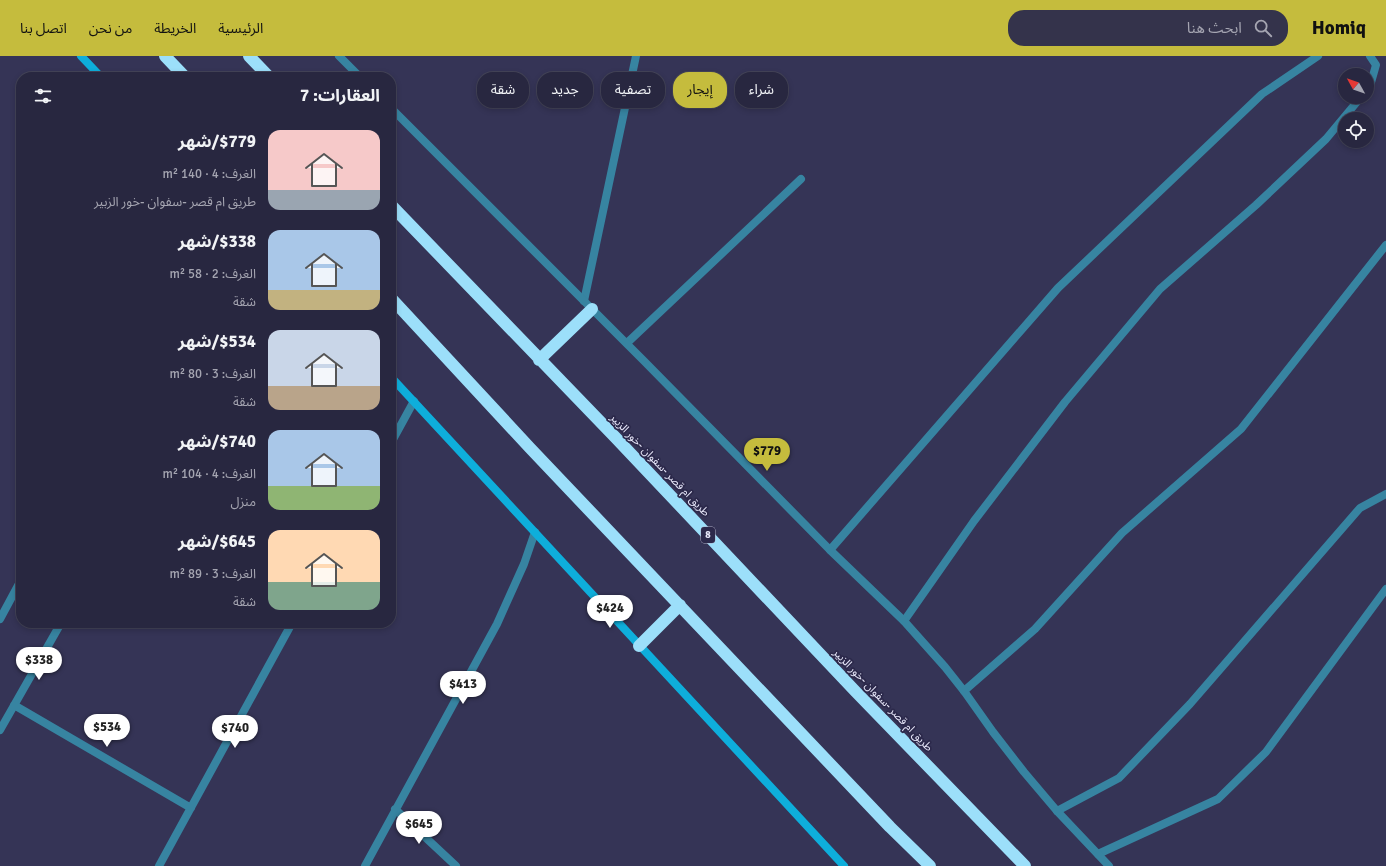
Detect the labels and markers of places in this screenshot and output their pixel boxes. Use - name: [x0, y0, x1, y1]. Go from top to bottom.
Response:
- pin: $779: [743, 438, 791, 472]
- pin: $424: [586, 595, 634, 629]
- pin: $338: [15, 647, 63, 681]
- pin: $413: [439, 671, 487, 705]
- pin: $534: [83, 714, 131, 748]
- pin: $740: [211, 715, 259, 749]
- pin: $645: [395, 811, 443, 845]

